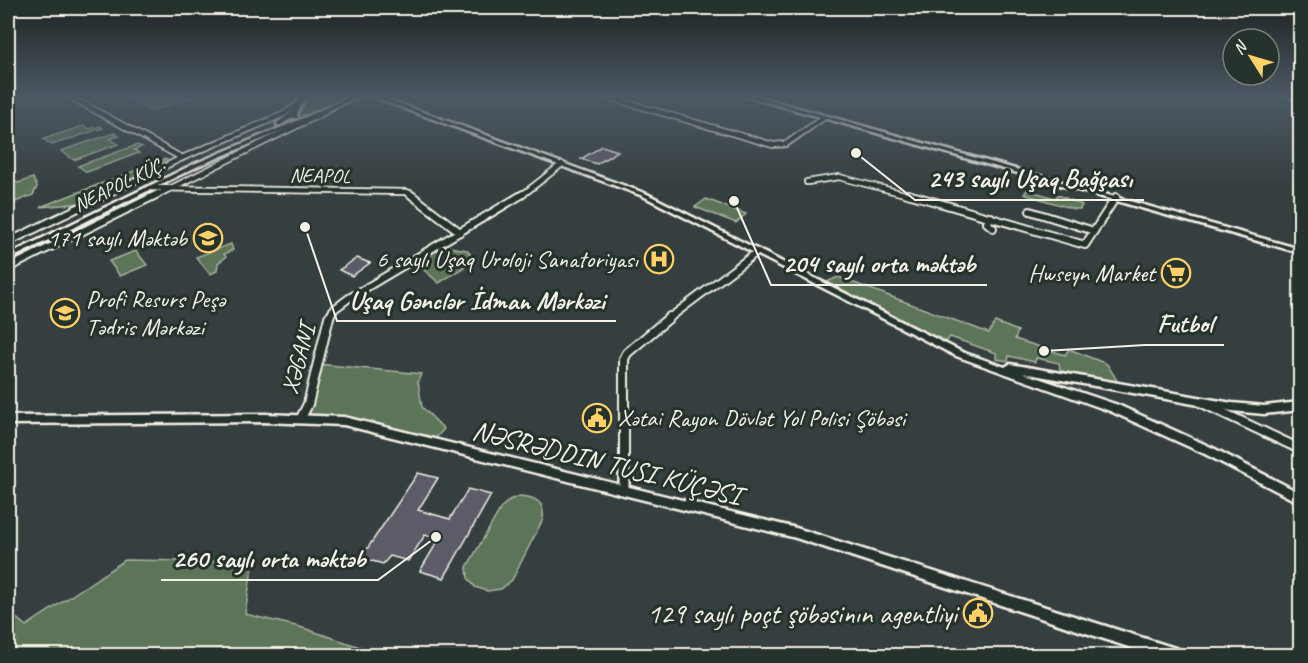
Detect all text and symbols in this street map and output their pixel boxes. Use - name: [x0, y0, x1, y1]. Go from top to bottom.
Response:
- north arrow: [1221, 27, 1281, 87]
- text: N: [1229, 36, 1253, 59]
- street label: NEAPOL KÜÇ.: [69, 152, 169, 217]
- callout: 243 saylı Uşaq Bağçası: [915, 156, 1144, 200]
- street label: NEAPOL: [290, 162, 351, 189]
- text: 243 saylı Uşaq Bağçası: [928, 162, 1134, 195]
- school or university icon: 171 saylı Məktəb: [192, 222, 224, 254]
- place label: 171 saylı Məktəb: [48, 223, 189, 253]
- callout: 204 saylı orta məktəb: [771, 241, 987, 285]
- hospital icon: 6 saylı Uşaq Uroloji Sanatoriyası: [643, 243, 675, 275]
- place label: 6 saylı Uşaq Uroloji Sanatoriyası: [377, 244, 640, 274]
- text: 204 saylı orta məktəb: [783, 247, 978, 280]
- supermarket icon: Hwseyn Market: [1160, 257, 1192, 289]
- place label: Hwseyn Market: [1028, 258, 1157, 288]
- callout: Uşaq Gənclər İdman Mərkəzi: [337, 277, 616, 321]
- place label: Profi Resurs Peşə Tədris Mərkəzi: [86, 284, 227, 342]
- text: Uşaq Gənclər İdman Mərkəzi: [349, 284, 609, 317]
- school or university icon: Profi Resurs Peşə Tədris Mərkəzi: [49, 297, 81, 329]
- callout: Futbol: [1145, 301, 1224, 345]
- text: Futbol: [1157, 307, 1218, 340]
- street label: XƏGANI: [274, 316, 323, 397]
- public building icon: Xətai Rayon Dövlət Yol Polisi Şöbəsi: [581, 402, 613, 434]
- place label: Xətai Rayon Dövlət Yol Polisi Şöbəsi: [618, 403, 908, 433]
- street label: NƏSRƏDDIN TUSI KÜÇƏSI: [469, 412, 750, 515]
- callout: 260 saylı orta məktəb: [161, 536, 378, 580]
- text: 260 saylı orta məktəb: [172, 542, 368, 575]
- place label: 129 saylı poçt şöbəsinın agentliyi: [647, 596, 961, 631]
- public building icon: 129 saylı poçt şöbəsinın agentliyi: [962, 597, 994, 629]

